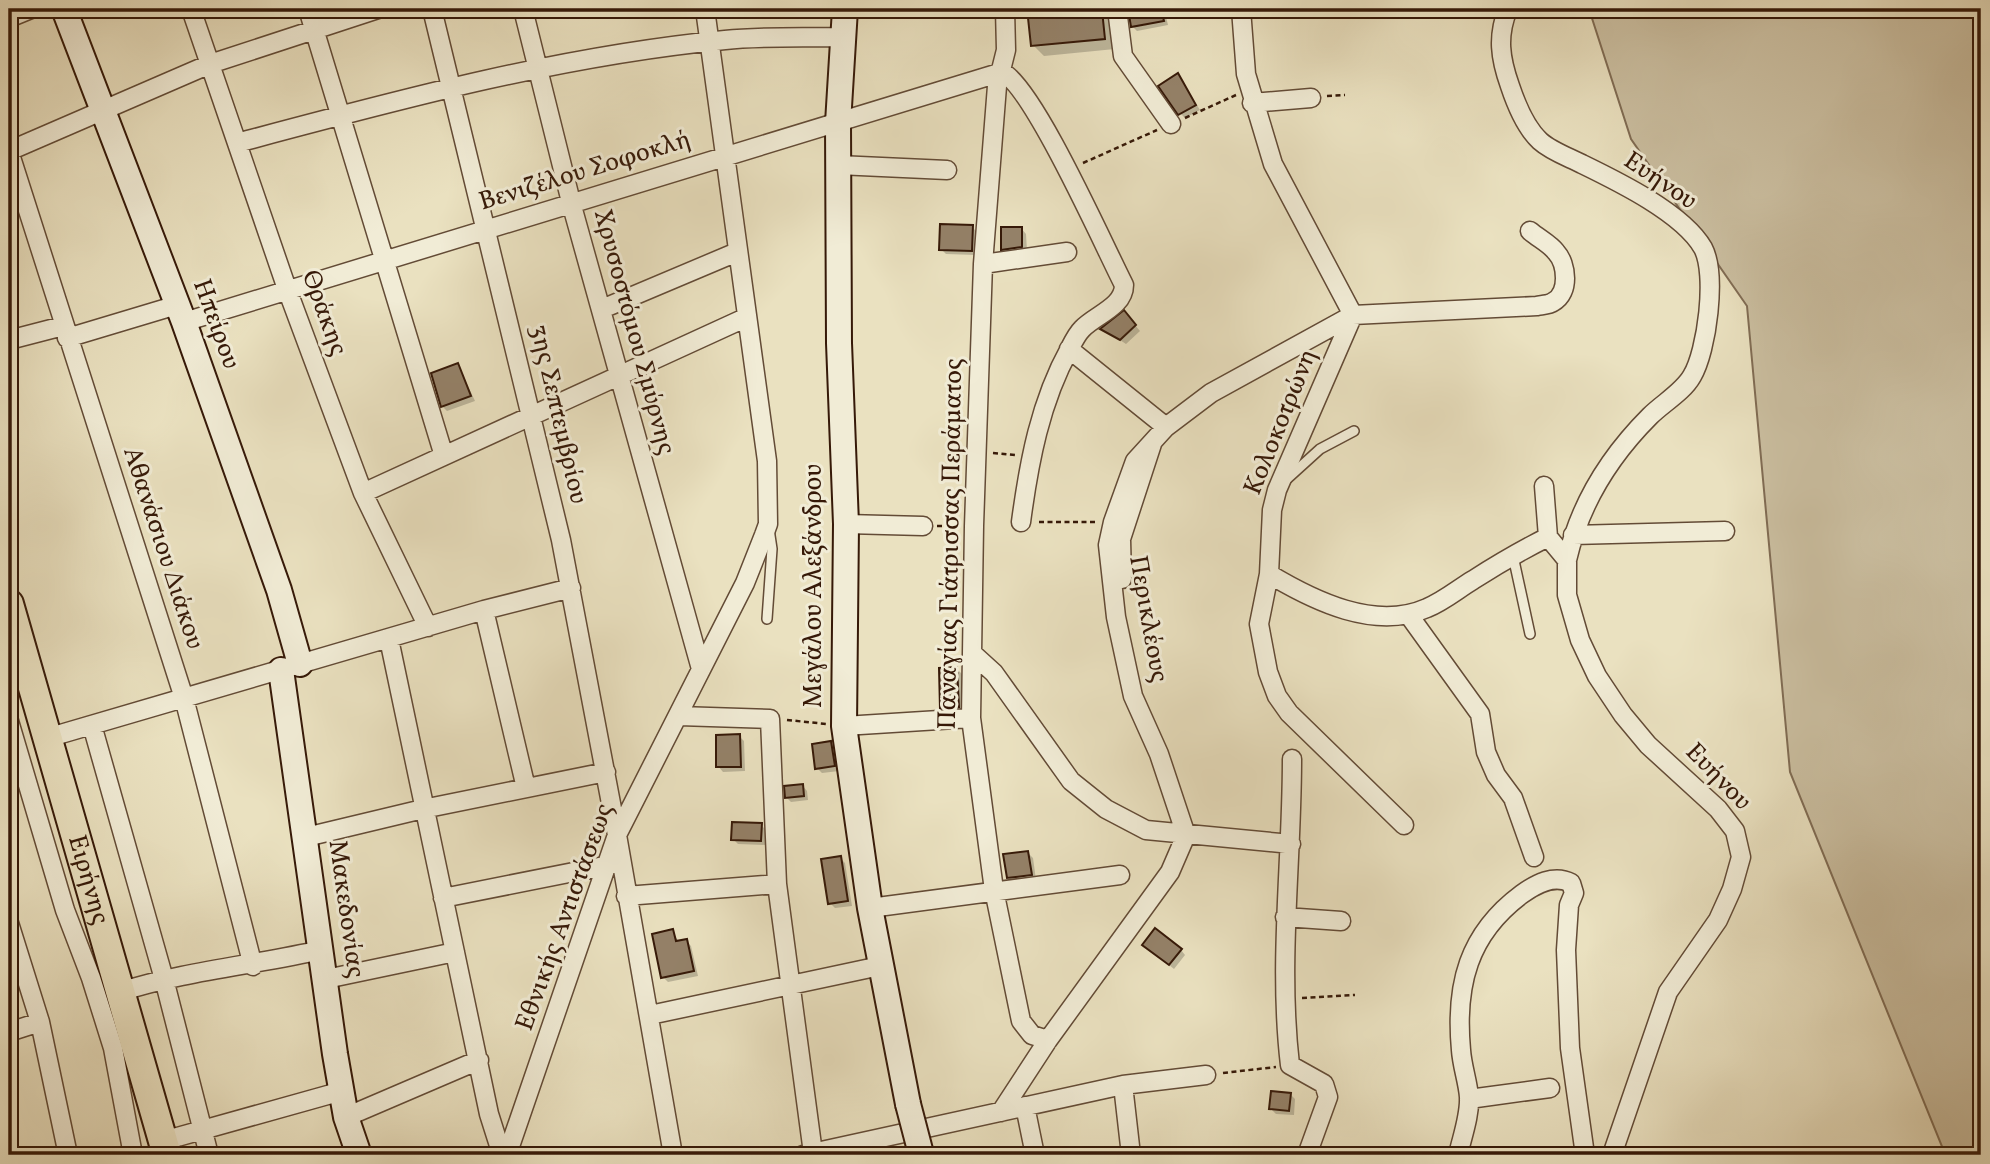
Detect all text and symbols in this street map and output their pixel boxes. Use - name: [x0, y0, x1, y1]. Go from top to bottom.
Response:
- street label: Βενιζέλου Σοφοκλή: [475, 122, 695, 220]
- street label: Ευήνου: [1616, 143, 1704, 219]
- street label: Χρυσοστόμου Σμύρνης: [584, 205, 684, 459]
- street label: Θράκης: [292, 265, 356, 361]
- street label: Ηπείρου: [183, 274, 249, 374]
- street label: 3ης Σεπτεμβρίου: [520, 321, 596, 507]
- street label: Κολοκοτρώνη: [1235, 344, 1327, 500]
- street label: Παναγίας Γιάτρισσας Περάματος: [930, 358, 972, 730]
- street label: Αθανάσιου Διάκου: [113, 442, 213, 654]
- street label: Μεγάλου Αλεξάνδρου: [796, 464, 832, 708]
- street label: Περικλέους: [1119, 553, 1177, 685]
- street label: Ευήνου: [1677, 735, 1759, 819]
- street label: Εθνικής Αντιστάσεως: [507, 798, 623, 1036]
- street label: Ειρήνης: [58, 831, 118, 929]
- street label: Μακεδονίας: [319, 838, 373, 980]

